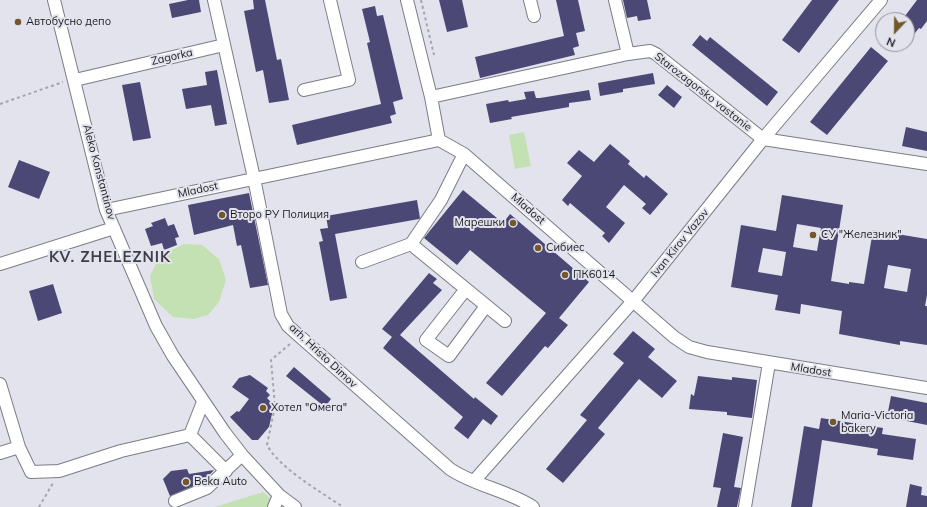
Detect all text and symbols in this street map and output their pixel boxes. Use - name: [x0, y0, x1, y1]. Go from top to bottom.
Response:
- north arrow: [875, 12, 915, 52]
- place label: Автобусно депо: [26, 15, 111, 29]
- marker: Автобусно депо: [13, 17, 23, 27]
- text: N: [884, 34, 897, 50]
- street label: Zagorka: [150, 46, 194, 68]
- street label: Starozagorsko vastanie: [652, 50, 754, 134]
- street label: Aleko Konstantinov: [80, 123, 118, 221]
- street label: Mladost: [177, 179, 219, 201]
- street label: Mladost: [508, 191, 548, 227]
- street label: Ivan Kirov Vazov: [648, 206, 712, 280]
- place label: Второ РУ Полиция: [230, 208, 329, 222]
- marker: Второ РУ Полиция: [217, 210, 227, 220]
- place label: Марешки: [455, 216, 505, 230]
- marker: Марешки: [508, 218, 518, 228]
- place label: СУ "Железник": [821, 228, 901, 242]
- marker: СУ "Железник": [808, 230, 818, 240]
- place label: Сибиес: [546, 241, 585, 255]
- marker: Сибиес: [533, 243, 543, 253]
- district label: KV. ZHELEZNIK: [49, 248, 171, 266]
- place label: ПК6014: [573, 268, 615, 282]
- marker: ПК6014: [560, 270, 570, 280]
- street label: arh. Hristo Dimov: [286, 321, 360, 391]
- street label: Mladost: [790, 360, 832, 380]
- place label: Хотел "Омега": [271, 401, 347, 415]
- marker: Хотел "Омега": [258, 403, 268, 413]
- place label: Maria-Victoria bakery: [841, 409, 913, 435]
- marker: Maria-Victoria bakery: [828, 417, 838, 427]
- place label: Beka Auto: [194, 475, 247, 489]
- marker: Beka Auto: [181, 477, 191, 487]

